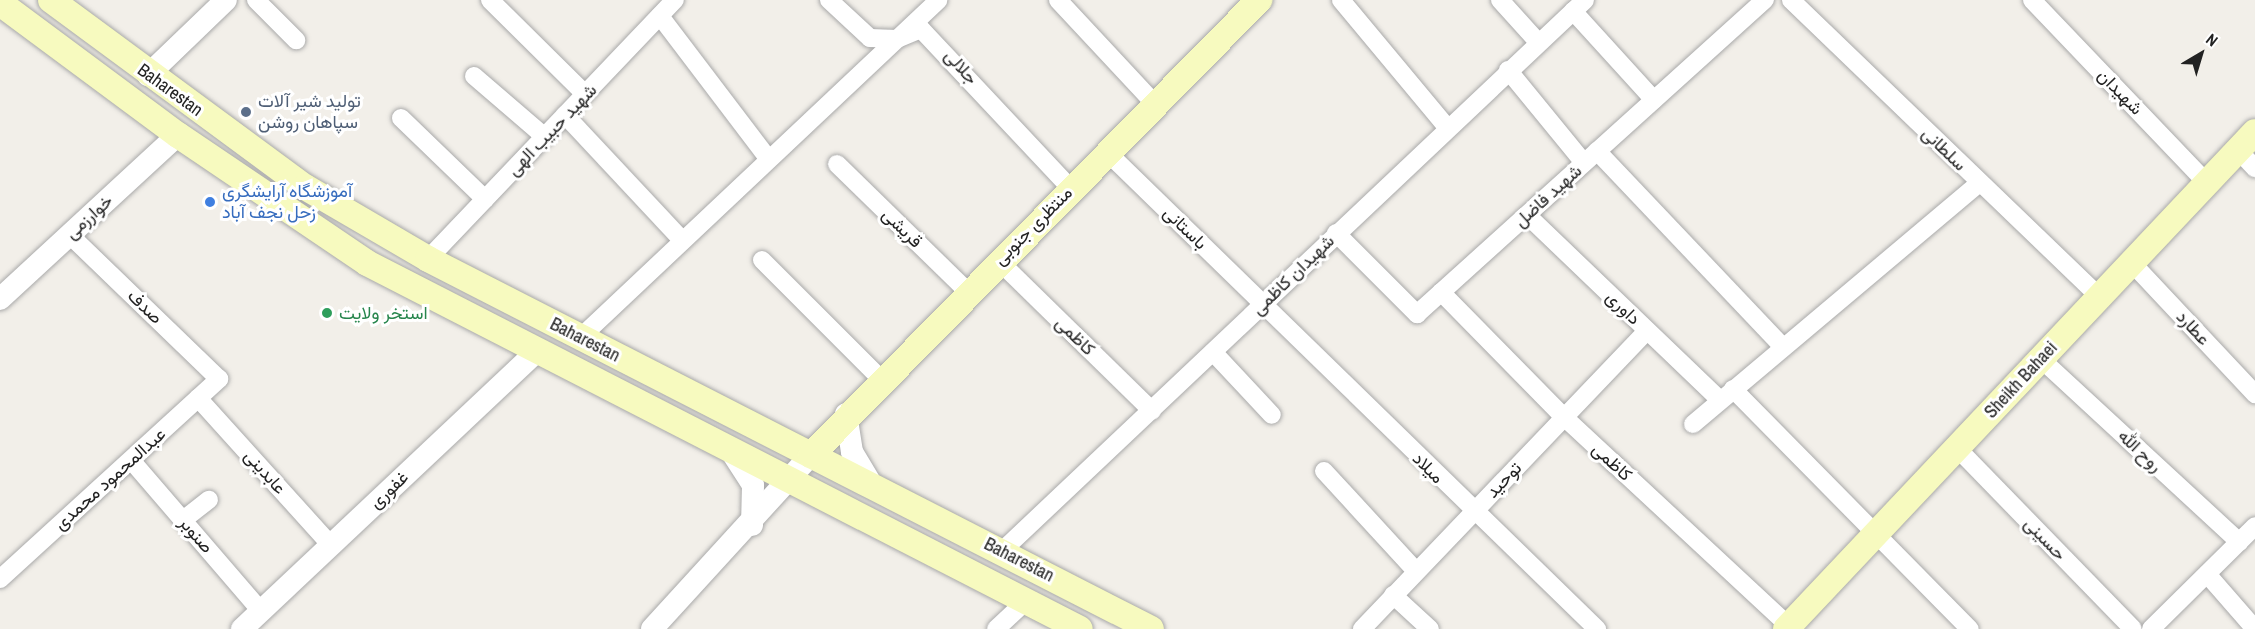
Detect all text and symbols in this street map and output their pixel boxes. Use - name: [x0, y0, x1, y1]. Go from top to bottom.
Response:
- north arrow: [2171, 24, 2231, 84]
- text: N: [2202, 28, 2223, 51]
- street label: جلالی: [940, 45, 982, 89]
- street label: Baharestan: [133, 59, 207, 121]
- street label: شهیدان: [2093, 64, 2147, 120]
- street label: شهید حبیب الهی: [503, 79, 601, 181]
- place label: تولید شیر آلات سپاهان روشن: [258, 91, 361, 134]
- marker: تولید شیر آلات سپاهان روشن: [239, 105, 253, 119]
- street label: سلطانی: [1917, 123, 1971, 175]
- street label: شهید فاضل: [1510, 160, 1586, 232]
- place label: آموزشگاه آرایشگری زحل نجف آباد: [222, 181, 352, 224]
- street label: منتظری جنوبی: [989, 182, 1077, 270]
- street label: خوارزمی: [61, 190, 117, 244]
- marker: آموزشگاه آرایشگری زحل نجف آباد: [203, 195, 217, 209]
- street label: باستانی: [1159, 202, 1211, 254]
- street label: قریشی: [877, 204, 927, 252]
- street label: شهیدان کاظمی: [1247, 230, 1339, 320]
- street label: صدف: [123, 285, 167, 329]
- street label: داوری: [1601, 286, 1645, 330]
- place label: استخر ولایت: [339, 302, 428, 324]
- marker: استخر ولایت: [320, 306, 334, 320]
- street label: عطارد: [2172, 306, 2214, 350]
- street label: کاظمی: [1051, 312, 1099, 360]
- street label: Baharestan: [546, 313, 624, 367]
- street label: Sheikh Bahaei: [1980, 337, 2062, 423]
- street label: عبدالمحمود محمدی: [50, 423, 170, 535]
- street label: روح الله: [2113, 425, 2167, 477]
- street label: کاظمی: [1588, 438, 1636, 486]
- street label: عابدینی: [239, 445, 291, 499]
- street label: میلاد: [1408, 448, 1448, 488]
- street label: توحید: [1482, 458, 1526, 502]
- street label: غفوری: [365, 467, 413, 513]
- street label: صنوبر: [174, 512, 218, 558]
- street label: حسینی: [2019, 513, 2071, 565]
- street label: Baharestan: [980, 533, 1058, 587]

